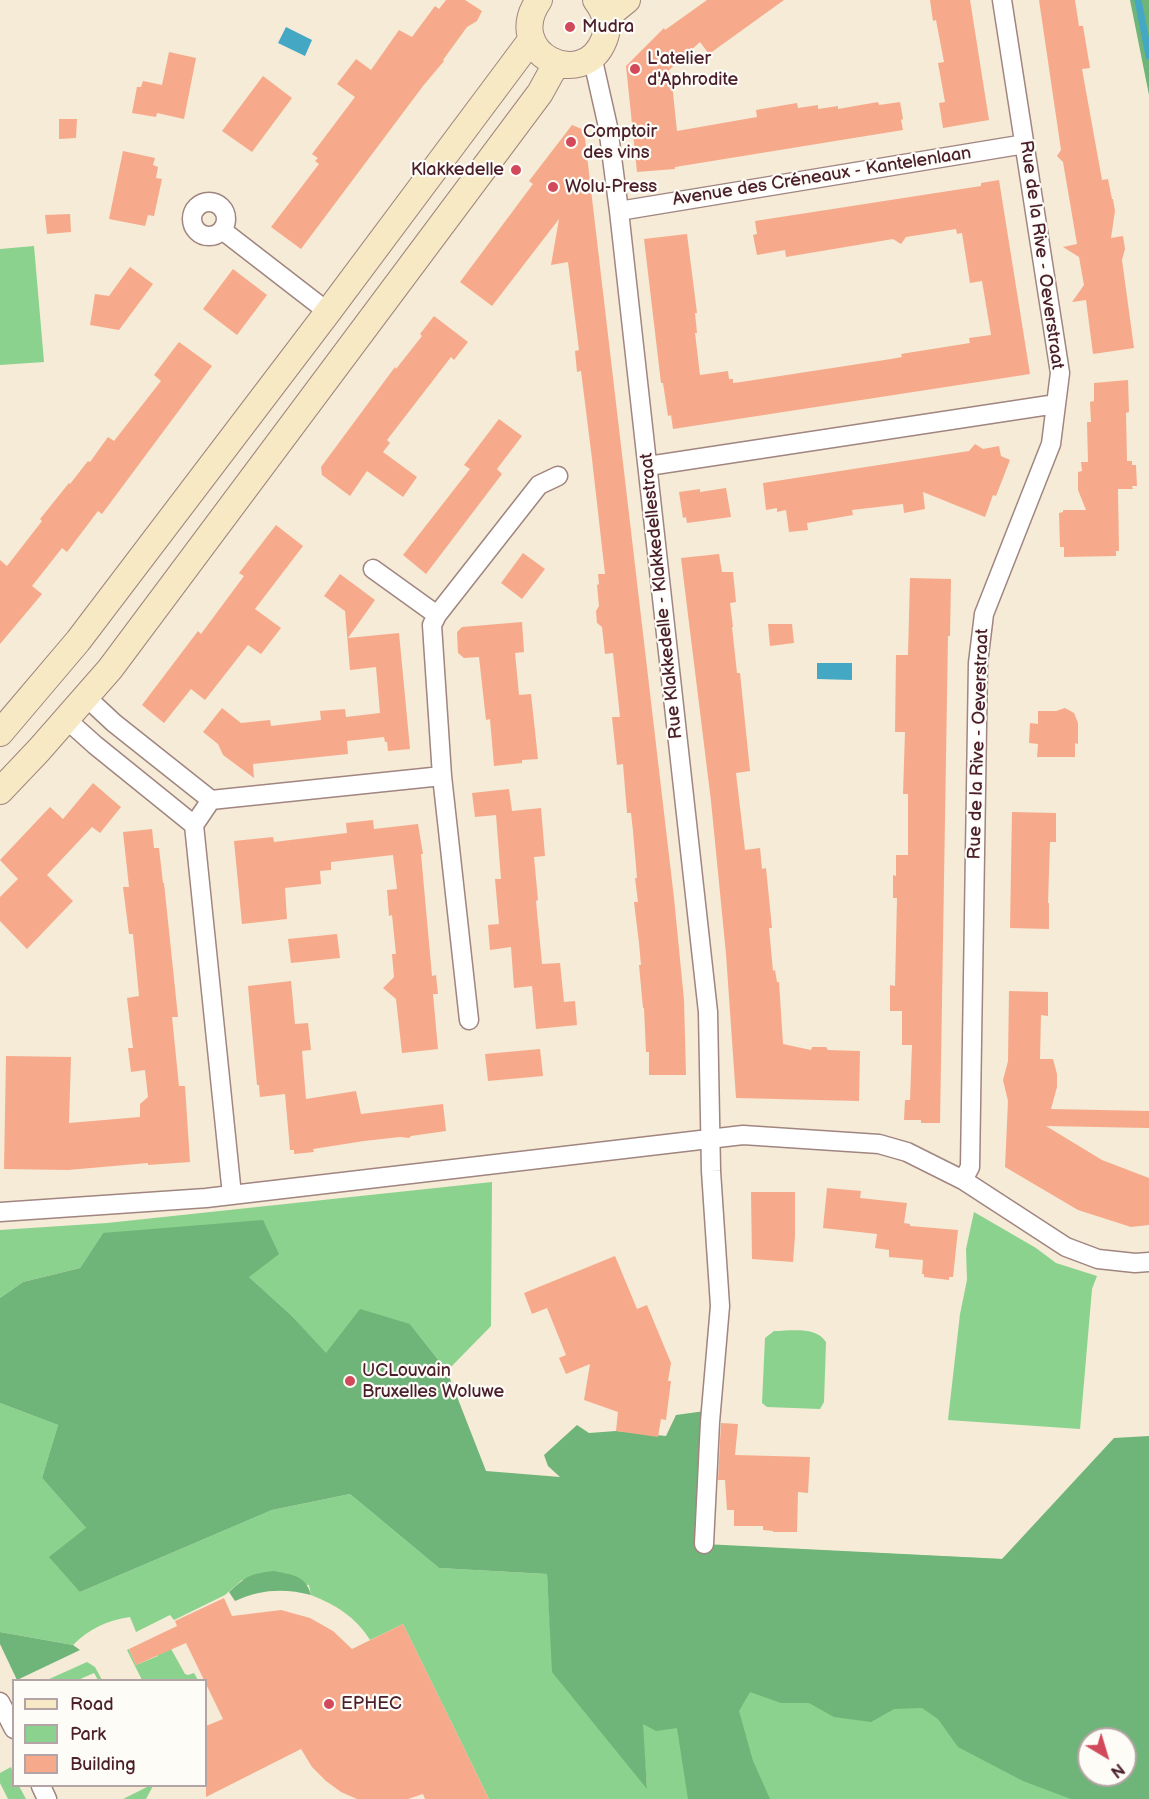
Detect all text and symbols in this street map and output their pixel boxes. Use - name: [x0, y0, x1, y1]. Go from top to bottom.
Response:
- place label: Mudra: [582, 16, 634, 38]
- marker: Mudra: [563, 20, 577, 34]
- place label: L'atelier d'Aphrodite: [647, 48, 738, 90]
- marker: L'atelier d'Aphrodite: [628, 62, 642, 76]
- place label: Comptoir des vins: [583, 121, 657, 164]
- marker: Comptoir des vins: [564, 135, 578, 149]
- street label: Rue de la Rive - Oeverstraat: [1014, 139, 1068, 371]
- street label: Avenue des Créneaux - Kantelenlaan: [671, 143, 973, 211]
- place label: Klakkedelle: [411, 159, 504, 181]
- marker: Klakkedelle: [509, 163, 523, 177]
- place label: Wolu-Press: [565, 176, 657, 198]
- marker: Wolu-Press: [546, 180, 560, 194]
- street label: Rue Klakkedelle - Klakkedellestraat: [636, 452, 688, 740]
- street label: Rue de la Rive - Oeverstraat: [964, 628, 994, 860]
- place label: UCLouvain Bruxelles Woluwe: [362, 1360, 504, 1402]
- marker: UCLouvain Bruxelles Woluwe: [343, 1374, 357, 1388]
- legend: [12, 1679, 207, 1787]
- place label: EPHEC: [341, 1693, 402, 1715]
- text: Road: [70, 1694, 114, 1715]
- marker: EPHEC: [322, 1697, 336, 1711]
- text: Park: [70, 1724, 106, 1745]
- north arrow: [1077, 1727, 1137, 1787]
- text: Building: [70, 1754, 136, 1775]
- text: N: [1107, 1759, 1128, 1781]

